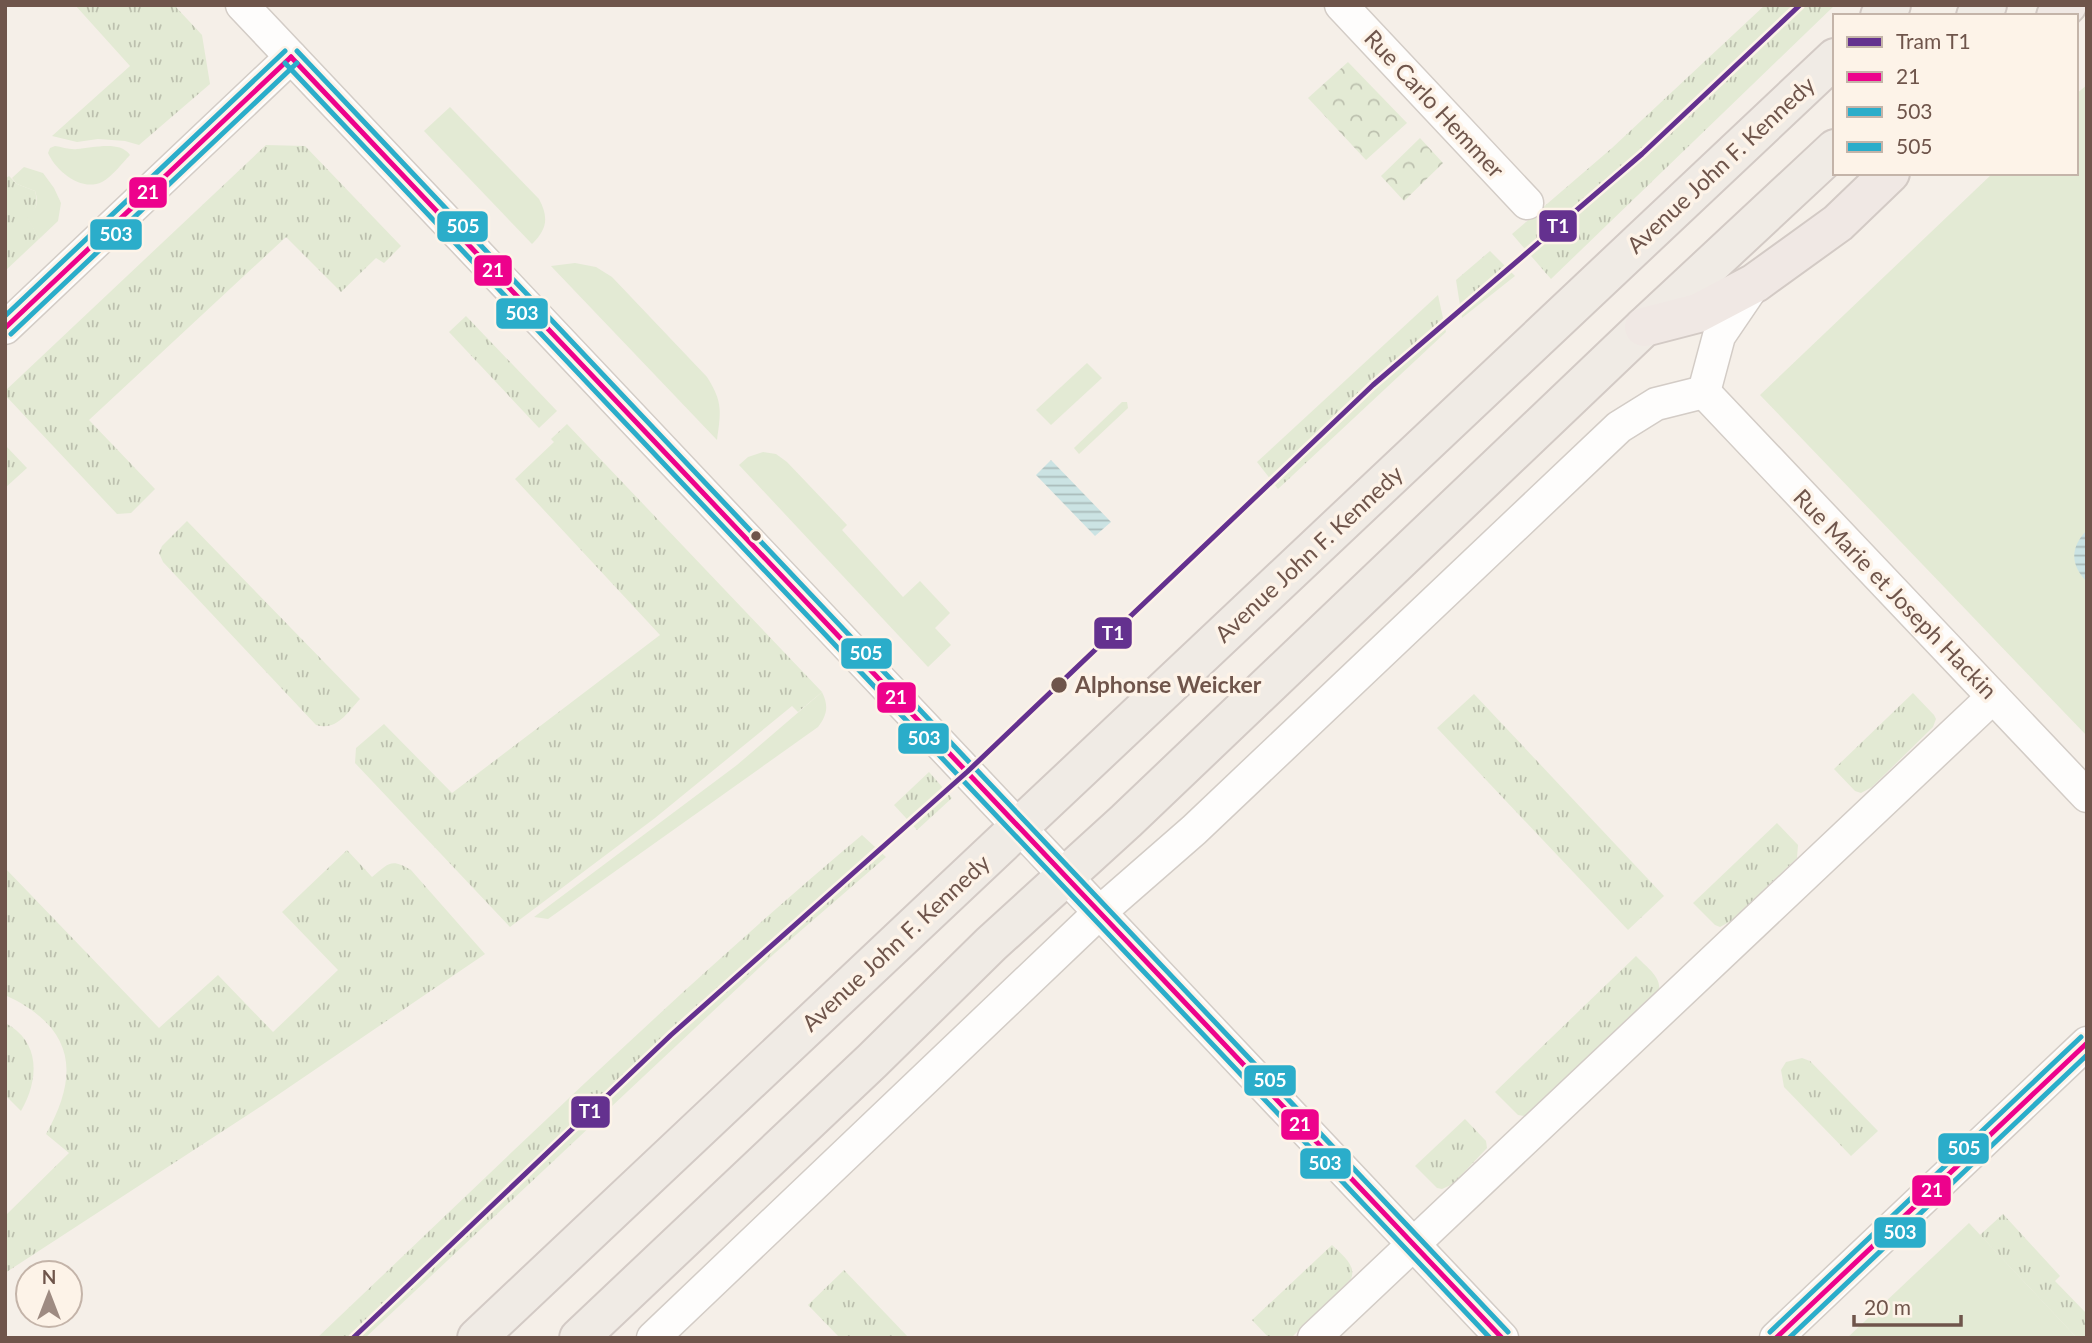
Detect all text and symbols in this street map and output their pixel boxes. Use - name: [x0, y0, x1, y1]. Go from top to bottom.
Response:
- legend: [1833, 14, 2078, 175]
- street label: Rue Carlo Hemmer: [1359, 24, 1511, 184]
- text: Tram T1: [1896, 28, 1971, 53]
- text: 21: [1896, 63, 1920, 88]
- street label: Avenue John F. Kennedy: [1621, 70, 1820, 259]
- text: 503: [1896, 98, 1933, 123]
- text: 505: [1896, 133, 1933, 158]
- line badge: 21: [128, 176, 168, 209]
- text: 21: [137, 180, 159, 203]
- line badge: T1: [1538, 209, 1578, 243]
- line badge: 505: [436, 210, 489, 243]
- text: 505: [446, 214, 480, 237]
- text: T1: [1547, 214, 1569, 237]
- line badge: 503: [89, 218, 143, 251]
- text: 503: [99, 222, 133, 245]
- line badge: 21: [473, 254, 513, 287]
- text: 21: [482, 258, 504, 281]
- line badge: 503: [495, 297, 549, 330]
- text: 503: [505, 301, 539, 324]
- street label: Avenue John F. Kennedy: [1209, 459, 1408, 648]
- street label: Rue Marie et Joseph Hackin: [1788, 483, 2003, 704]
- unlabelled marker: [749, 529, 763, 543]
- line badge: T1: [1093, 616, 1133, 650]
- text: T1: [1102, 621, 1124, 644]
- line badge: 505: [840, 637, 893, 670]
- text: 505: [849, 641, 883, 664]
- place label: Alphonse Weicker: [1074, 670, 1262, 698]
- marker: Alphonse Weicker: [1049, 675, 1069, 695]
- line badge: 21: [876, 681, 917, 714]
- text: 21: [885, 685, 907, 708]
- line badge: 503: [897, 722, 950, 755]
- text: 503: [907, 726, 941, 749]
- street label: Avenue John F. Kennedy: [796, 848, 995, 1037]
- line badge: 505: [1243, 1064, 1297, 1097]
- text: 505: [1253, 1068, 1287, 1091]
- line badge: T1: [570, 1095, 611, 1129]
- text: T1: [579, 1099, 601, 1122]
- line badge: 21: [1280, 1108, 1320, 1141]
- text: 21: [1289, 1112, 1311, 1135]
- line badge: 505: [1937, 1132, 1990, 1165]
- text: 505: [1947, 1136, 1981, 1159]
- line badge: 503: [1299, 1147, 1352, 1180]
- text: 503: [1308, 1151, 1342, 1174]
- line badge: 21: [1911, 1174, 1952, 1207]
- text: 21: [1921, 1178, 1943, 1201]
- line badge: 503: [1873, 1216, 1927, 1249]
- text: 503: [1883, 1220, 1917, 1243]
- north arrow: [14, 1259, 84, 1329]
- text: N: [42, 1265, 56, 1288]
- scale bar: [1854, 1284, 1961, 1328]
- text: 20 m: [1864, 1294, 1911, 1319]

